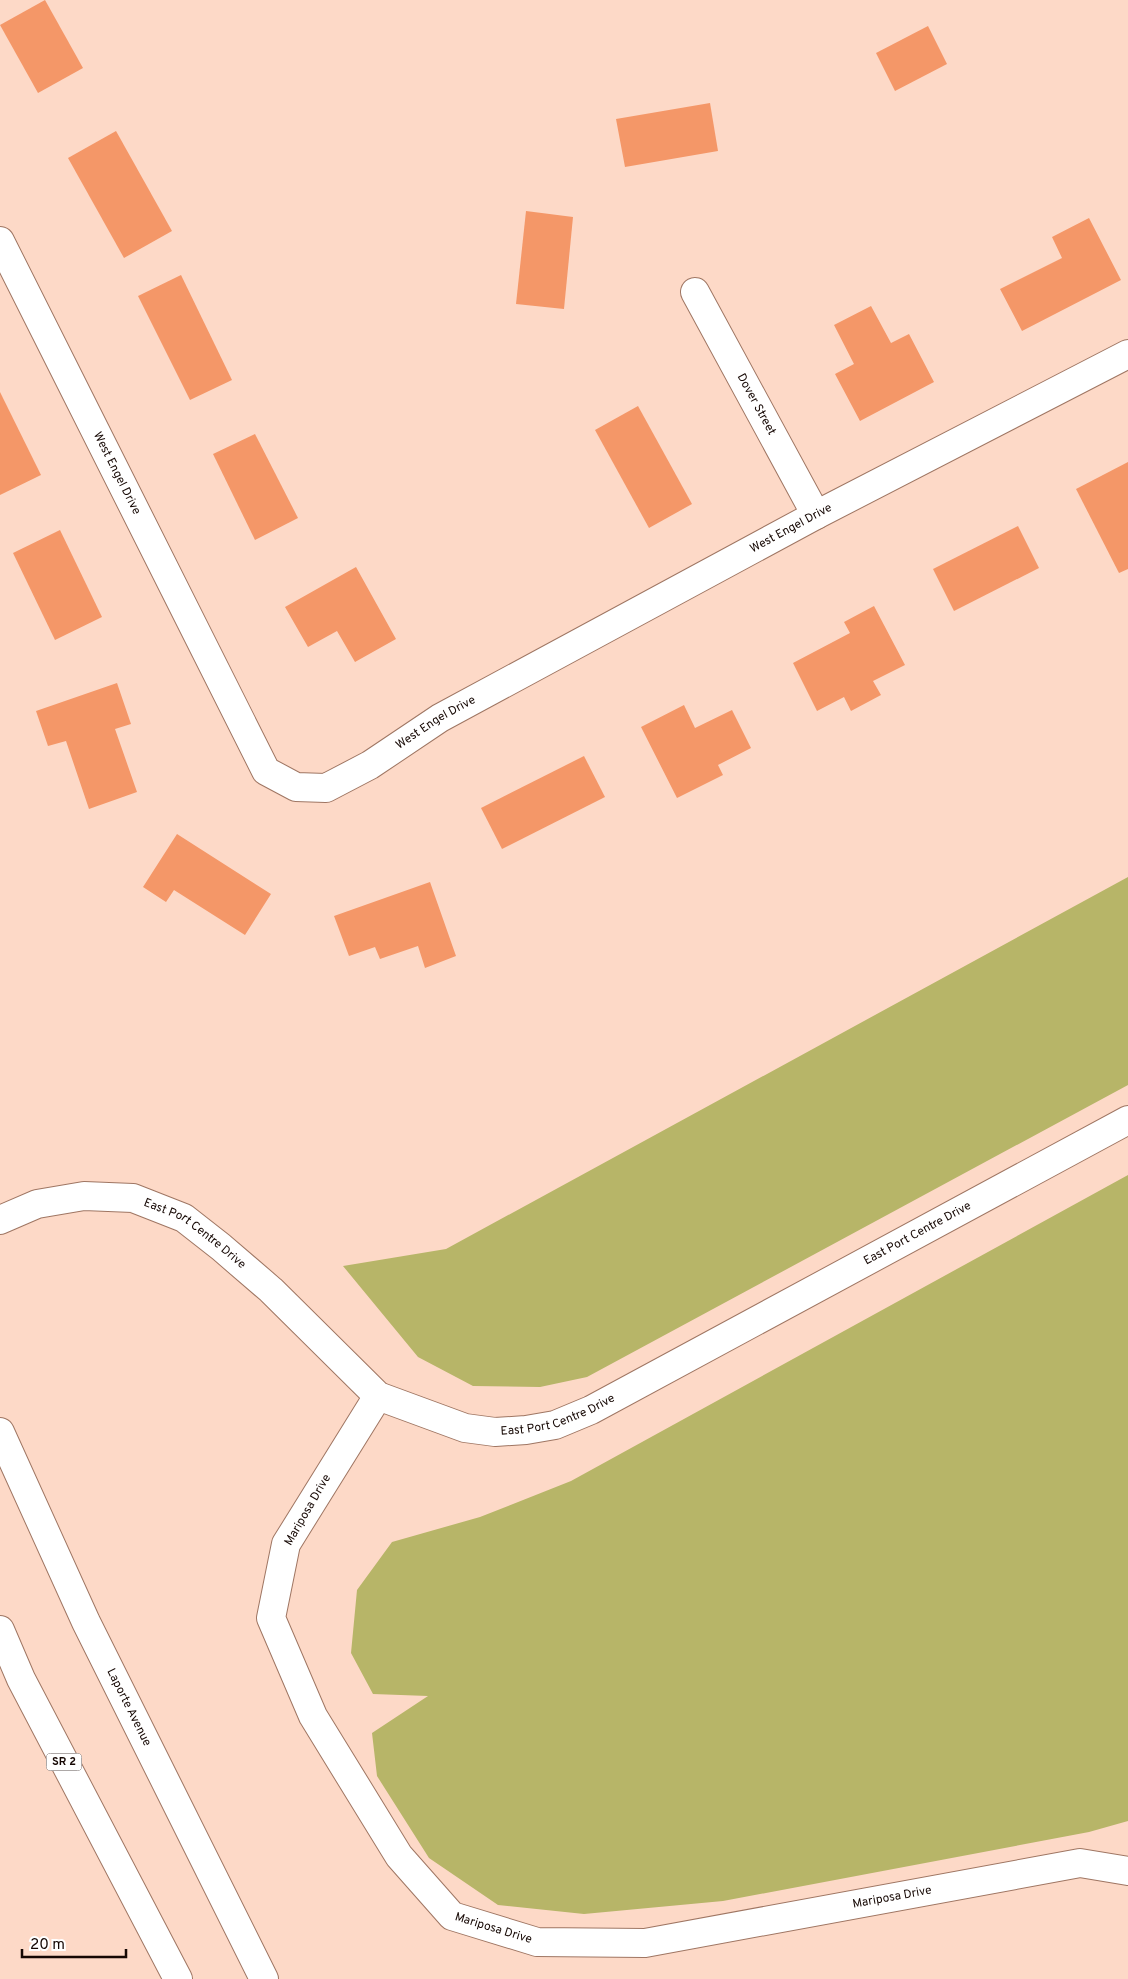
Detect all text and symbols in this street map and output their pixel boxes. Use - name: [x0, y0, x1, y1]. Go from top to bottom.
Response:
- street label: Dover Street: [733, 371, 779, 438]
- street label: West Engel Drive: [89, 429, 144, 518]
- street label: West Engel Drive: [747, 500, 835, 557]
- street label: West Engel Drive: [393, 692, 478, 753]
- street label: East Port Centre Drive: [141, 1195, 249, 1273]
- street label: East Port Centre Drive: [861, 1198, 974, 1269]
- street label: East Port Centre Drive: [500, 1391, 618, 1440]
- street label: Mariposa Drive: [281, 1471, 335, 1549]
- street label: Laporte Avenue: [102, 1666, 155, 1749]
- road number: SR 2: [46, 1754, 82, 1770]
- street label: Mariposa Drive: [851, 1882, 933, 1913]
- street label: Mariposa Drive: [453, 1909, 534, 1948]
- scale bar: [22, 1926, 126, 1958]
- text: 20 m: [30, 1936, 65, 1955]

